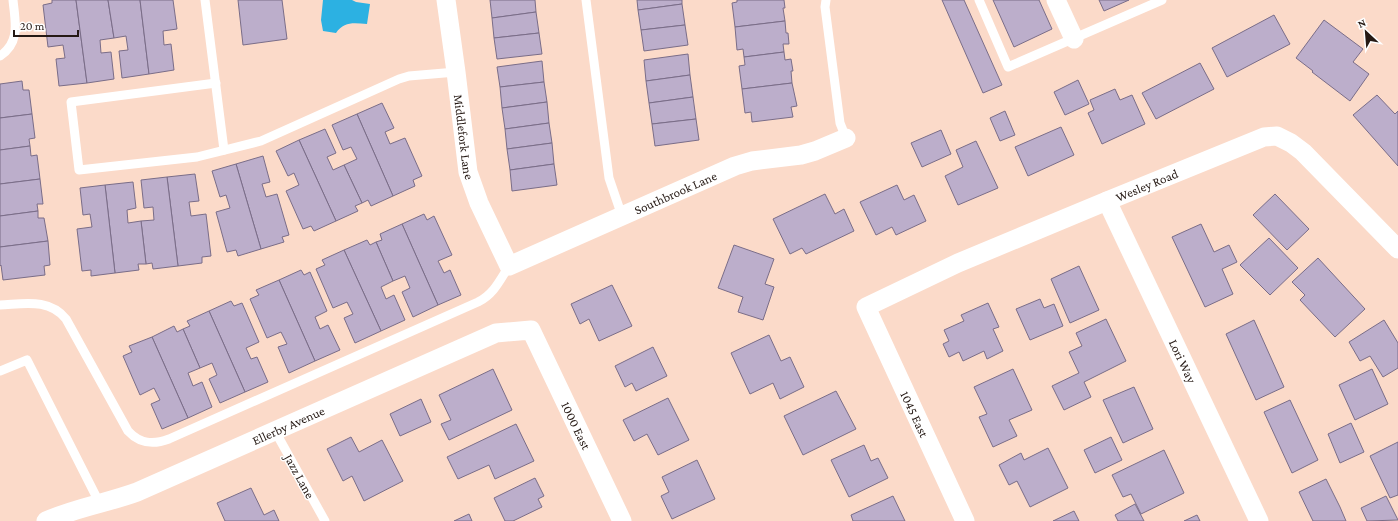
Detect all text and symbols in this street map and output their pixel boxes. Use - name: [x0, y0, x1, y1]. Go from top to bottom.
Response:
- scale bar: [14, 12, 78, 38]
- north arrow: [1346, 12, 1386, 52]
- text: N: [1356, 16, 1368, 30]
- text: 20 m: [20, 19, 45, 33]
- street label: Middlefork Lane: [451, 93, 477, 182]
- street label: Wesley Road: [1113, 166, 1180, 205]
- street label: Southbrook Lane: [632, 168, 719, 218]
- street label: Lori Way: [1166, 337, 1200, 386]
- street label: 1045 East: [897, 389, 932, 440]
- street label: 1000 East: [558, 399, 594, 453]
- street label: Ellerby Avenue: [250, 403, 327, 448]
- street label: Jazz Lane: [281, 451, 318, 501]

